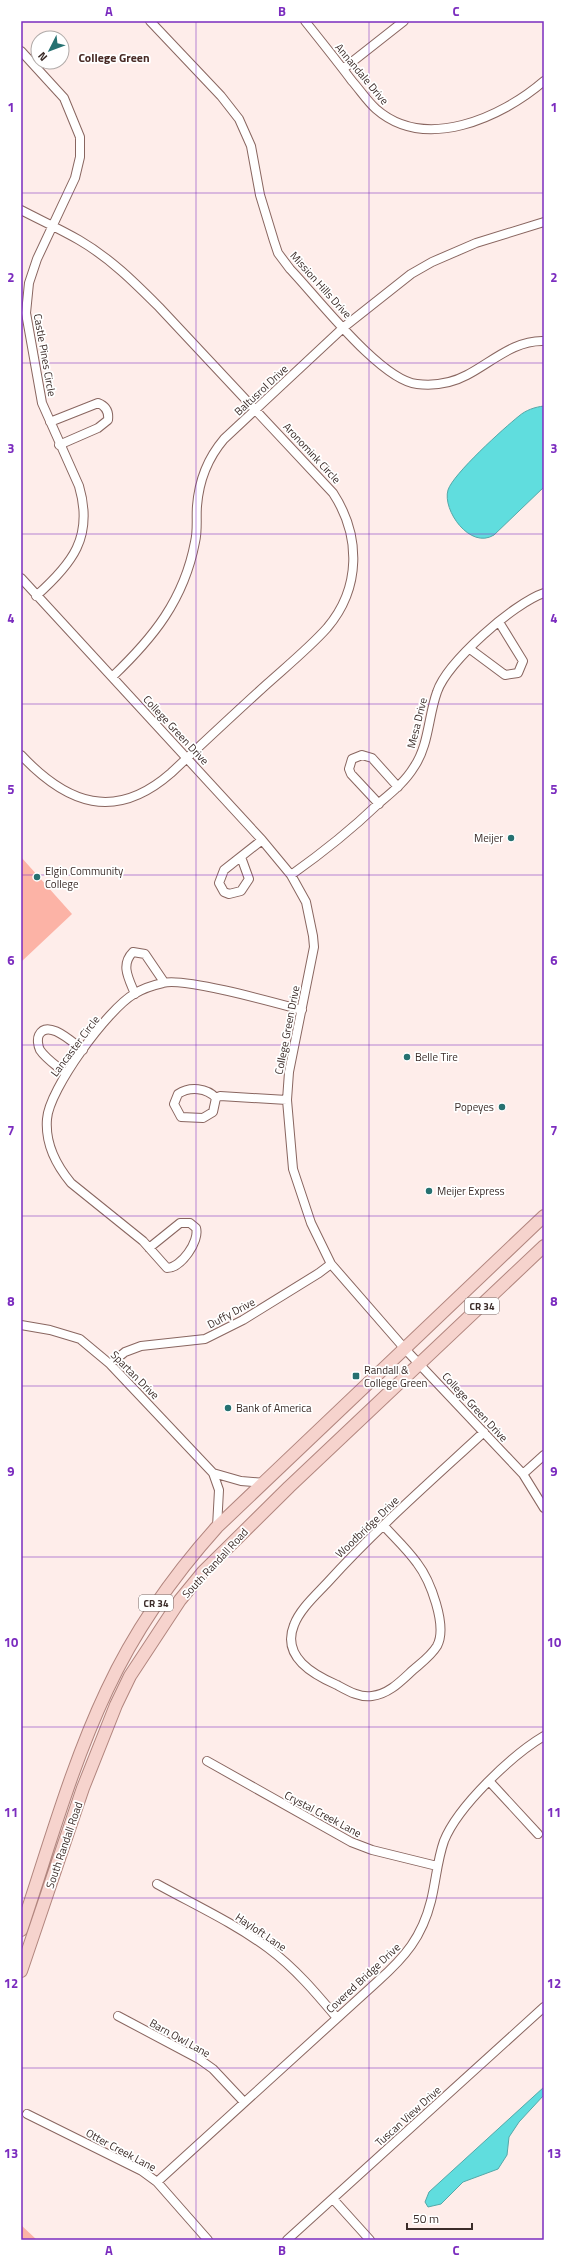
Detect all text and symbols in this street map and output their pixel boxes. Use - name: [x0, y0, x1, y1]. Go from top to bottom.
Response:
- text: A: [105, 1, 113, 21]
- text: B: [278, 1, 286, 21]
- text: C: [452, 1, 460, 21]
- north arrow: [30, 30, 70, 70]
- street label: Annandale Drive: [332, 40, 393, 108]
- district label: College Green: [78, 48, 150, 67]
- text: N: [34, 49, 51, 65]
- text: 1: [7, 97, 15, 117]
- text: 1: [550, 97, 558, 117]
- street label: Mission Hills Drive: [287, 248, 356, 322]
- text: 2: [7, 267, 15, 287]
- text: 2: [550, 267, 558, 287]
- street label: Castle Pines Circle: [30, 312, 60, 398]
- street label: Baltusrol Drive: [231, 361, 292, 419]
- street label: Aronomink Circle: [280, 419, 345, 487]
- text: 3: [7, 438, 15, 458]
- text: 3: [550, 438, 558, 458]
- text: 4: [7, 608, 15, 628]
- text: 4: [550, 608, 558, 628]
- street label: College Green Drive: [139, 692, 213, 769]
- street label: Mesa Drive: [403, 695, 431, 750]
- text: 5: [7, 779, 15, 799]
- text: 5: [550, 779, 558, 799]
- place label: Meijer: [474, 830, 503, 846]
- marker: Meijer: [506, 833, 516, 843]
- place label: Elgin Community College: [45, 863, 124, 892]
- marker: Elgin Community College: [32, 872, 42, 882]
- text: 6: [7, 950, 15, 970]
- text: 6: [550, 950, 558, 970]
- street label: College Green Drive: [271, 984, 304, 1076]
- street label: Lancaster Circle: [47, 1012, 104, 1080]
- place label: Belle Tire: [415, 1049, 458, 1065]
- marker: Belle Tire: [402, 1052, 412, 1062]
- place label: Popeyes: [455, 1099, 494, 1115]
- marker: Popeyes: [497, 1102, 507, 1112]
- text: 7: [7, 1120, 15, 1140]
- text: 7: [550, 1120, 558, 1140]
- place label: Meijer Express: [437, 1183, 505, 1199]
- marker: Meijer Express: [424, 1186, 434, 1196]
- text: 8: [7, 1291, 15, 1311]
- text: 8: [550, 1291, 558, 1311]
- street label: Duffy Drive: [204, 1294, 258, 1332]
- road number: CR 34: [465, 1298, 499, 1314]
- street label: Spartan Drive: [107, 1347, 163, 1403]
- place label: Randall & College Green: [364, 1362, 428, 1391]
- street label: College Green Drive: [438, 1369, 512, 1446]
- marker: Randall & College Green: [351, 1371, 361, 1381]
- place label: Bank of America: [236, 1400, 312, 1416]
- marker: Bank of America: [223, 1403, 233, 1413]
- text: 9: [7, 1461, 15, 1481]
- text: 9: [550, 1461, 558, 1481]
- street label: Woodbridge Drive: [332, 1492, 403, 1561]
- street label: South Randall Road: [178, 1524, 252, 1602]
- road number: CR 34: [139, 1595, 173, 1611]
- text: 10: [4, 1632, 18, 1652]
- text: 10: [547, 1632, 561, 1652]
- street label: Crystal Creek Lane: [282, 1787, 365, 1841]
- street label: South Randall Road: [42, 1799, 86, 1890]
- text: 11: [4, 1802, 18, 1822]
- text: 11: [547, 1802, 561, 1822]
- street label: Hayloft Lane: [232, 1909, 290, 1955]
- street label: Covered Bridge Drive: [322, 1939, 404, 2017]
- text: 12: [4, 1973, 18, 1993]
- text: 12: [547, 1973, 561, 1993]
- street label: Barn Owl Lane: [147, 2015, 214, 2062]
- street label: Tuscan View Drive: [372, 2082, 445, 2150]
- street label: Otter Creek Lane: [83, 2125, 159, 2175]
- text: 13: [4, 2143, 18, 2163]
- text: 13: [547, 2143, 561, 2163]
- scale bar: [407, 2205, 472, 2231]
- text: 50 m: [413, 2209, 439, 2228]
- text: A: [105, 2240, 113, 2260]
- text: B: [278, 2240, 286, 2260]
- text: C: [452, 2240, 460, 2260]

